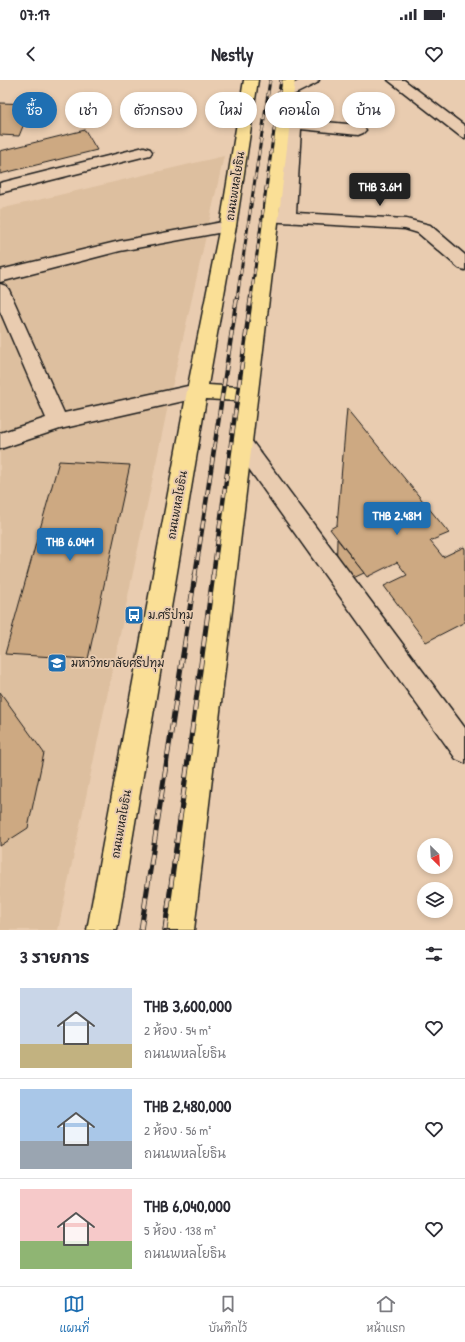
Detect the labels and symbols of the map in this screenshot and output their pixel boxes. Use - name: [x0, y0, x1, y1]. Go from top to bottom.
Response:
- street label: ถนนพหลโยธิน: [222, 150, 247, 221]
- pin: THB 3.6M: [339, 173, 421, 207]
- street label: ถนนพหลโยธิน: [163, 469, 190, 540]
- pin: THB 2.48M: [351, 502, 443, 536]
- pin: THB 6.04M: [24, 528, 116, 562]
- bus stop icon: ม.ศรีปทุม: [123, 604, 145, 626]
- place label: ม.ศรีปทุม: [148, 608, 193, 624]
- school or university icon: มหาวิทยาลัยศรีปทุม: [46, 652, 68, 674]
- place label: มหาวิทยาลัยศรีปทุม: [71, 656, 165, 672]
- street label: ถนนพหลโยธิน: [107, 788, 134, 859]
- north arrow: [417, 838, 453, 874]

